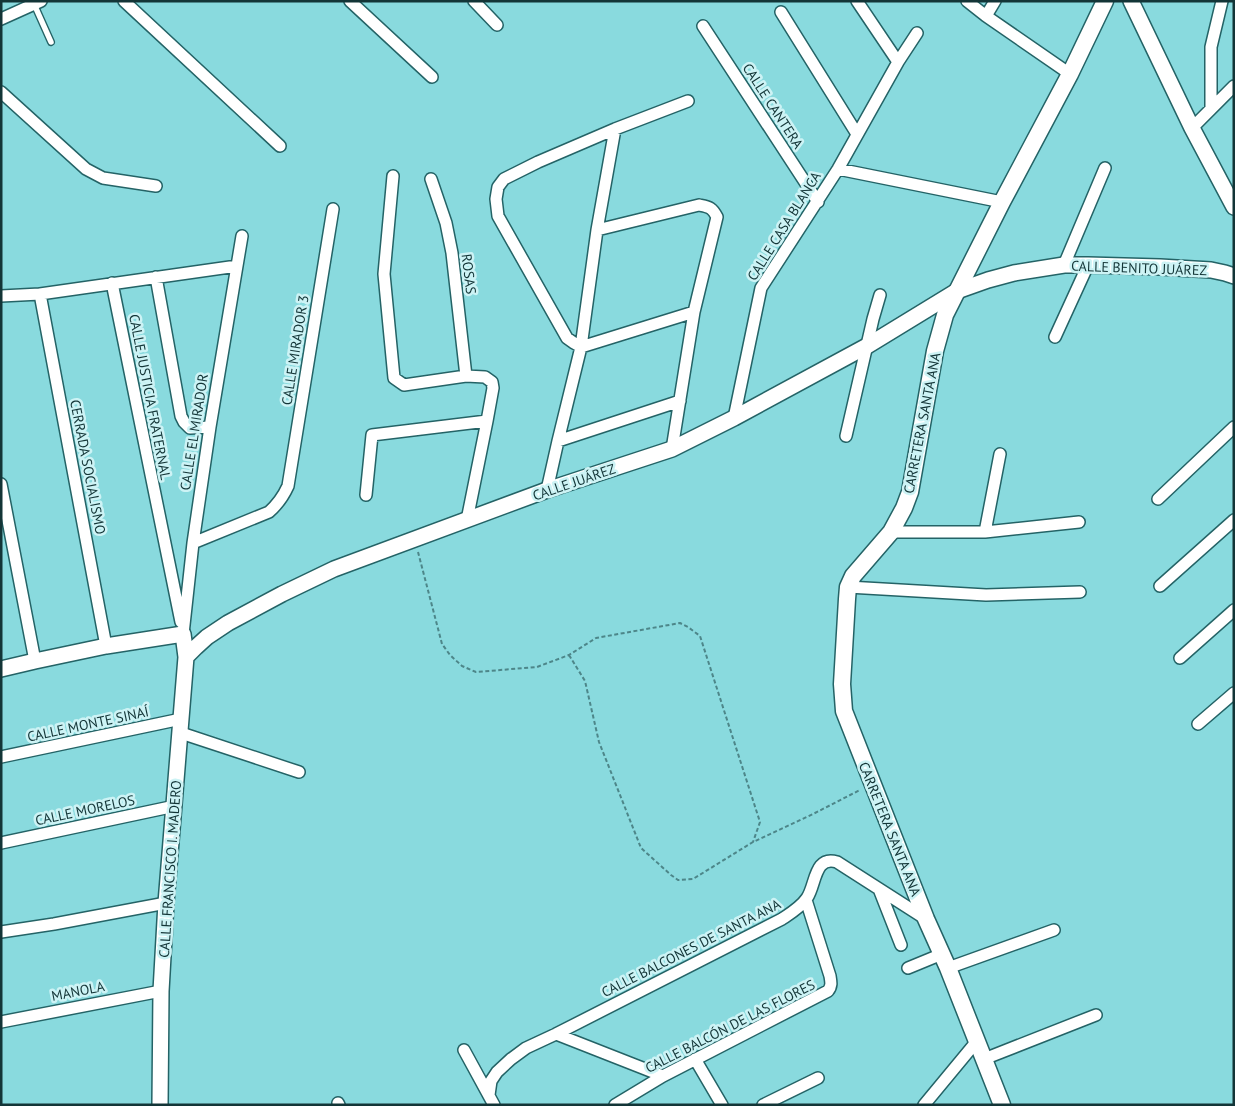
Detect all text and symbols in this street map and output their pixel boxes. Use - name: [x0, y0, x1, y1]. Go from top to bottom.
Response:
- street label: CALLE CANTERA: [739, 60, 808, 153]
- street label: CALLE CASA BLANCA: [743, 168, 825, 284]
- street label: ROSAS: [458, 253, 480, 295]
- street label: CALLE BENITO JUÁREZ: [1071, 257, 1208, 279]
- street label: CALLE MIRADOR 3: [277, 294, 313, 406]
- street label: CALLE JUSTICIA FRATERNAL: [125, 313, 175, 481]
- street label: CARRETERA SANTA ANA: [900, 350, 945, 495]
- street label: CALLE EL MIRADOR: [176, 372, 212, 492]
- street label: CERRADA SOCIALISMO: [66, 398, 110, 536]
- street label: CALLE JUÁREZ: [530, 459, 618, 505]
- street label: CALLE MONTE SINAÍ: [26, 702, 151, 746]
- street label: CARRETERA SANTA ANA: [855, 759, 925, 899]
- street label: CALLE FRANCISCO I. MADERO: [155, 780, 185, 958]
- street label: CALLE MORELOS: [34, 791, 136, 829]
- street label: CALLE BALCONES DE SANTA ANA: [598, 895, 784, 1001]
- street label: CALLE BALCÓN DE LAS FLORES: [642, 975, 818, 1077]
- street label: MANOLA: [50, 977, 107, 1005]

